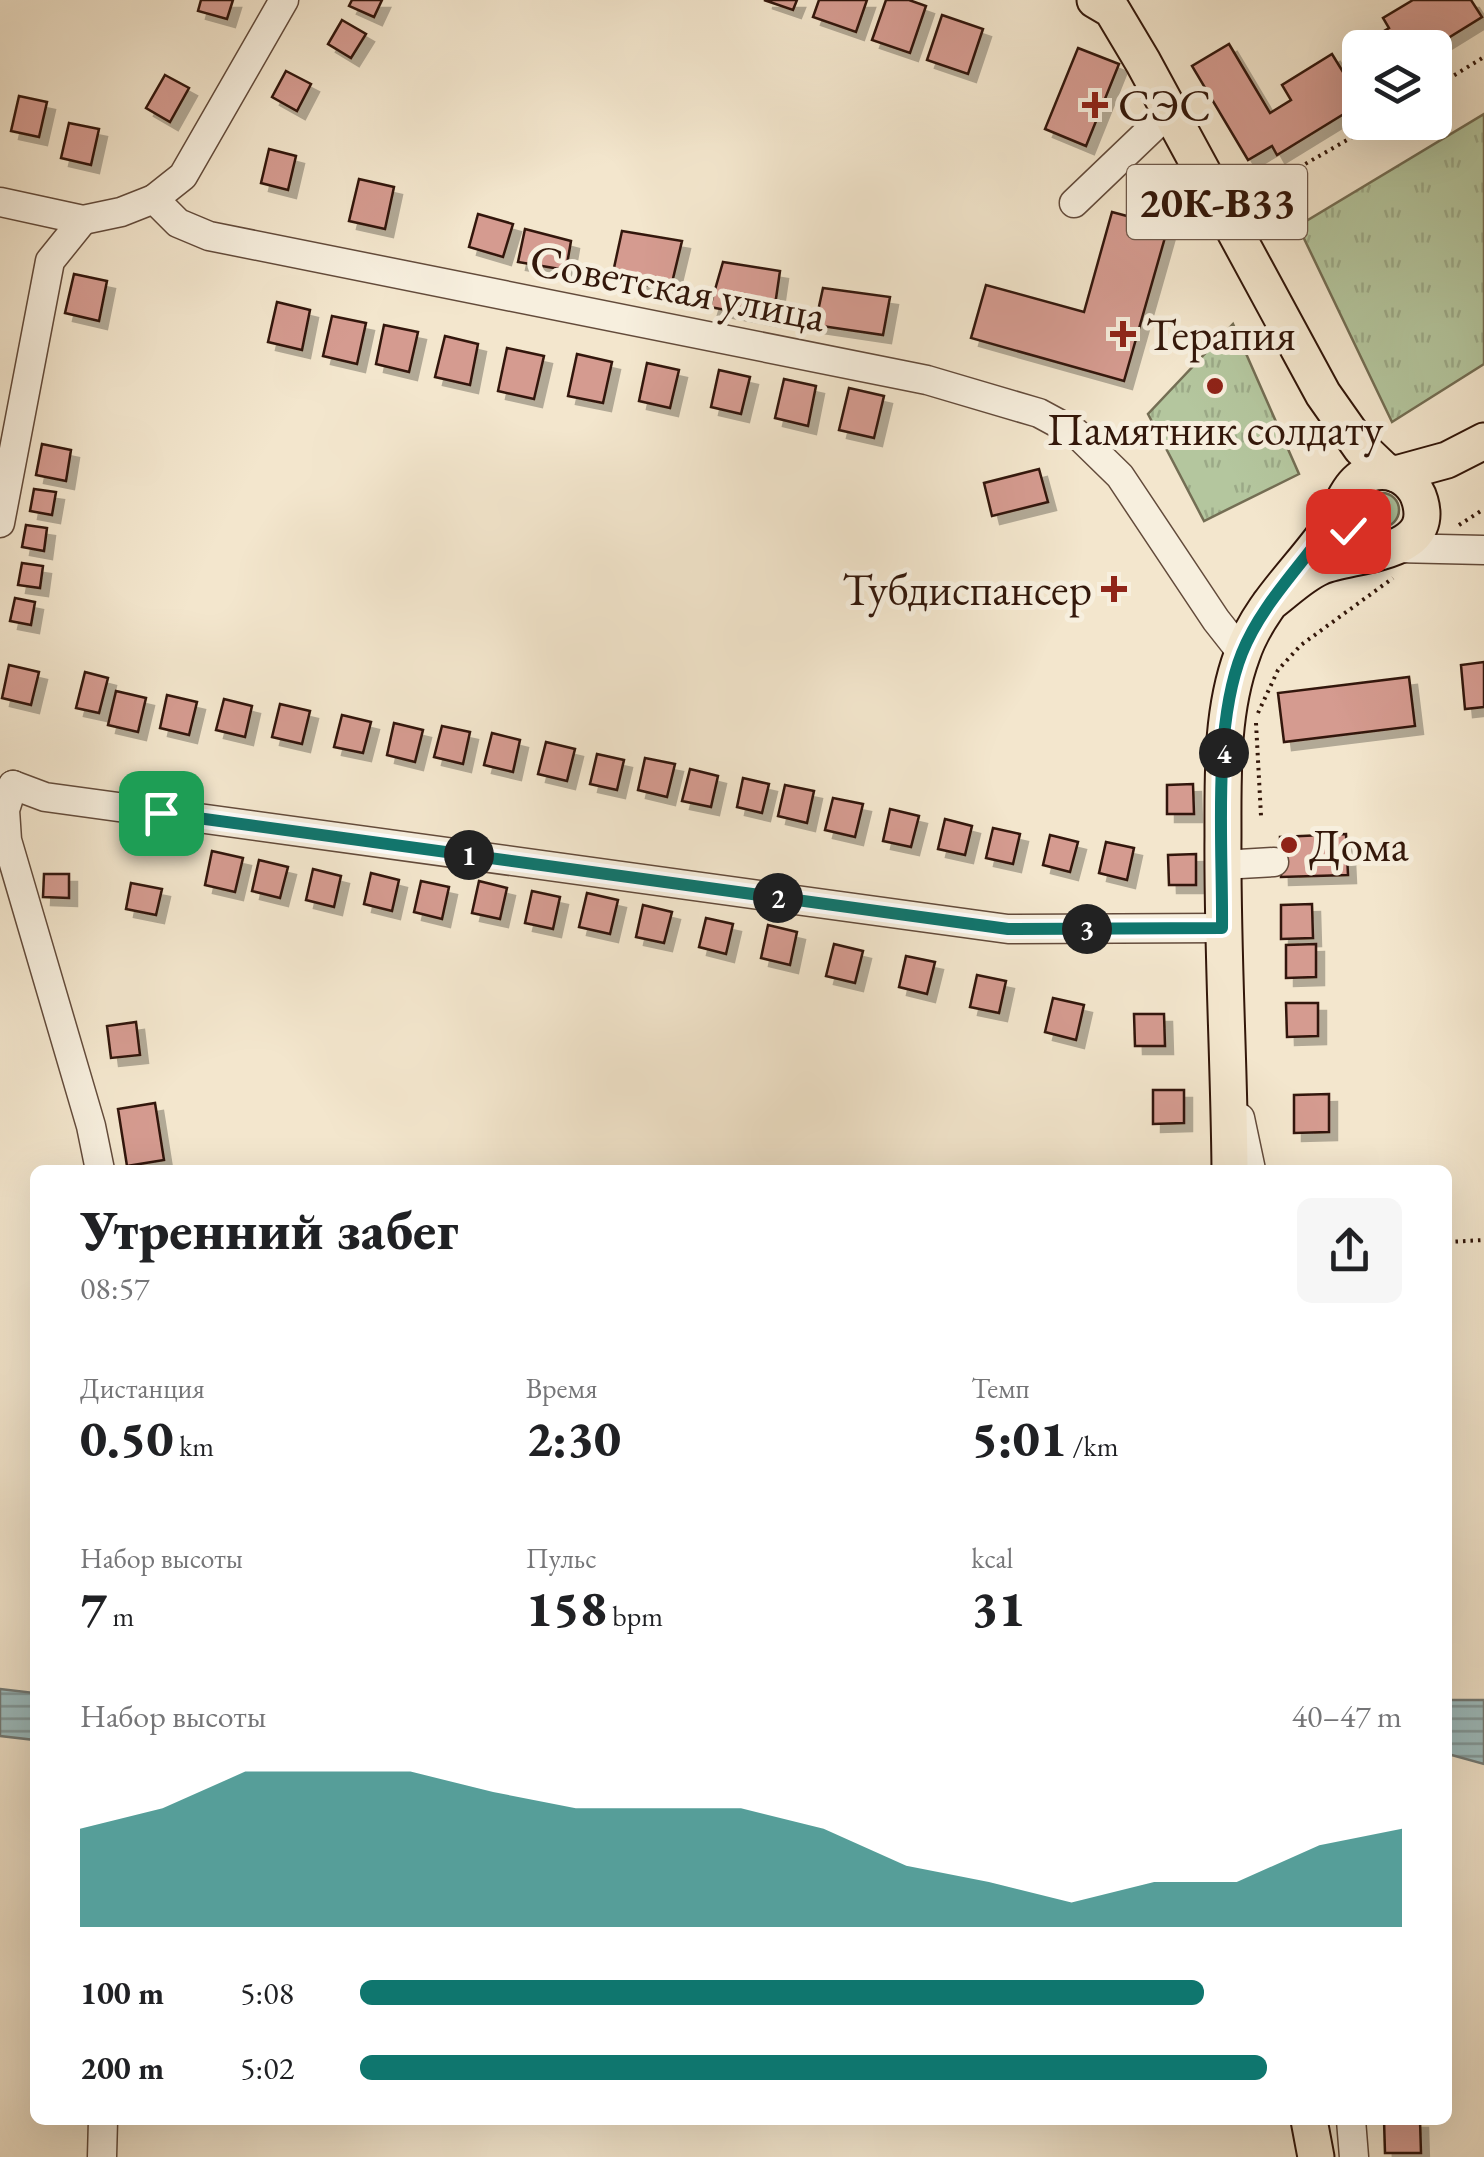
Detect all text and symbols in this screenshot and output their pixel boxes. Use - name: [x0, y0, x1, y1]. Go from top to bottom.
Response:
- map controls: [1342, 30, 1452, 140]
- button: layers: [1342, 30, 1452, 140]
- place label: СЭС: [1118, 76, 1211, 134]
- marker: СЭС: [1082, 92, 1108, 118]
- road number: 20К-В33: [1127, 165, 1307, 239]
- street label: Советская улица: [525, 230, 831, 344]
- place label: Терапия: [1146, 305, 1296, 363]
- marker: Терапия: [1110, 321, 1136, 347]
- marker: Памятник солдату: [1204, 375, 1226, 397]
- place label: Памятник солдату: [1047, 400, 1383, 458]
- pin: [1306, 489, 1391, 574]
- icon: check: [1321, 504, 1376, 559]
- place label: Тубдиспансер: [842, 560, 1092, 618]
- marker: Тубдиспансер: [1101, 576, 1127, 602]
- pin: 4: [1199, 728, 1249, 778]
- text: 4: [1217, 735, 1231, 771]
- pin: [119, 771, 204, 856]
- icon: arrive: [134, 786, 189, 841]
- place label: Дома: [1309, 816, 1409, 874]
- pin: 1: [444, 830, 494, 880]
- marker: Дома: [1278, 834, 1300, 856]
- text: 1: [462, 837, 476, 873]
- pin: 2: [753, 873, 803, 923]
- text: 2: [771, 880, 785, 916]
- pin: 3: [1062, 904, 1112, 954]
- text: 3: [1080, 911, 1094, 947]
- text: Утренний забег: [80, 1194, 459, 1265]
- button: share: [1297, 1198, 1402, 1303]
- text: 08:57: [80, 1267, 149, 1309]
- text: Дистанция: [80, 1370, 205, 1406]
- text: Время: [526, 1370, 598, 1406]
- text: Темп: [971, 1370, 1030, 1406]
- text: 0.50: [80, 1406, 174, 1471]
- text: 2:30: [526, 1406, 621, 1471]
- text: 5:01: [971, 1406, 1067, 1471]
- text: km: [174, 1428, 214, 1464]
- text: /km: [1067, 1428, 1118, 1464]
- text: Набор высоты: [80, 1540, 243, 1576]
- text: Пульс: [526, 1540, 597, 1576]
- text: kcal: [971, 1540, 1013, 1576]
- text: 7: [80, 1576, 107, 1641]
- text: 158: [526, 1576, 607, 1641]
- text: 31: [971, 1576, 1025, 1641]
- text: m: [107, 1598, 134, 1634]
- text: bpm: [607, 1598, 663, 1634]
- text: Набор высоты: [80, 1695, 266, 1737]
- text: 40–47 m: [1292, 1695, 1402, 1737]
- text: 100 m: [80, 1972, 164, 2014]
- text: 5:08: [240, 1972, 294, 2014]
- text: 200 m: [80, 2047, 164, 2089]
- text: 5:02: [240, 2047, 294, 2089]

